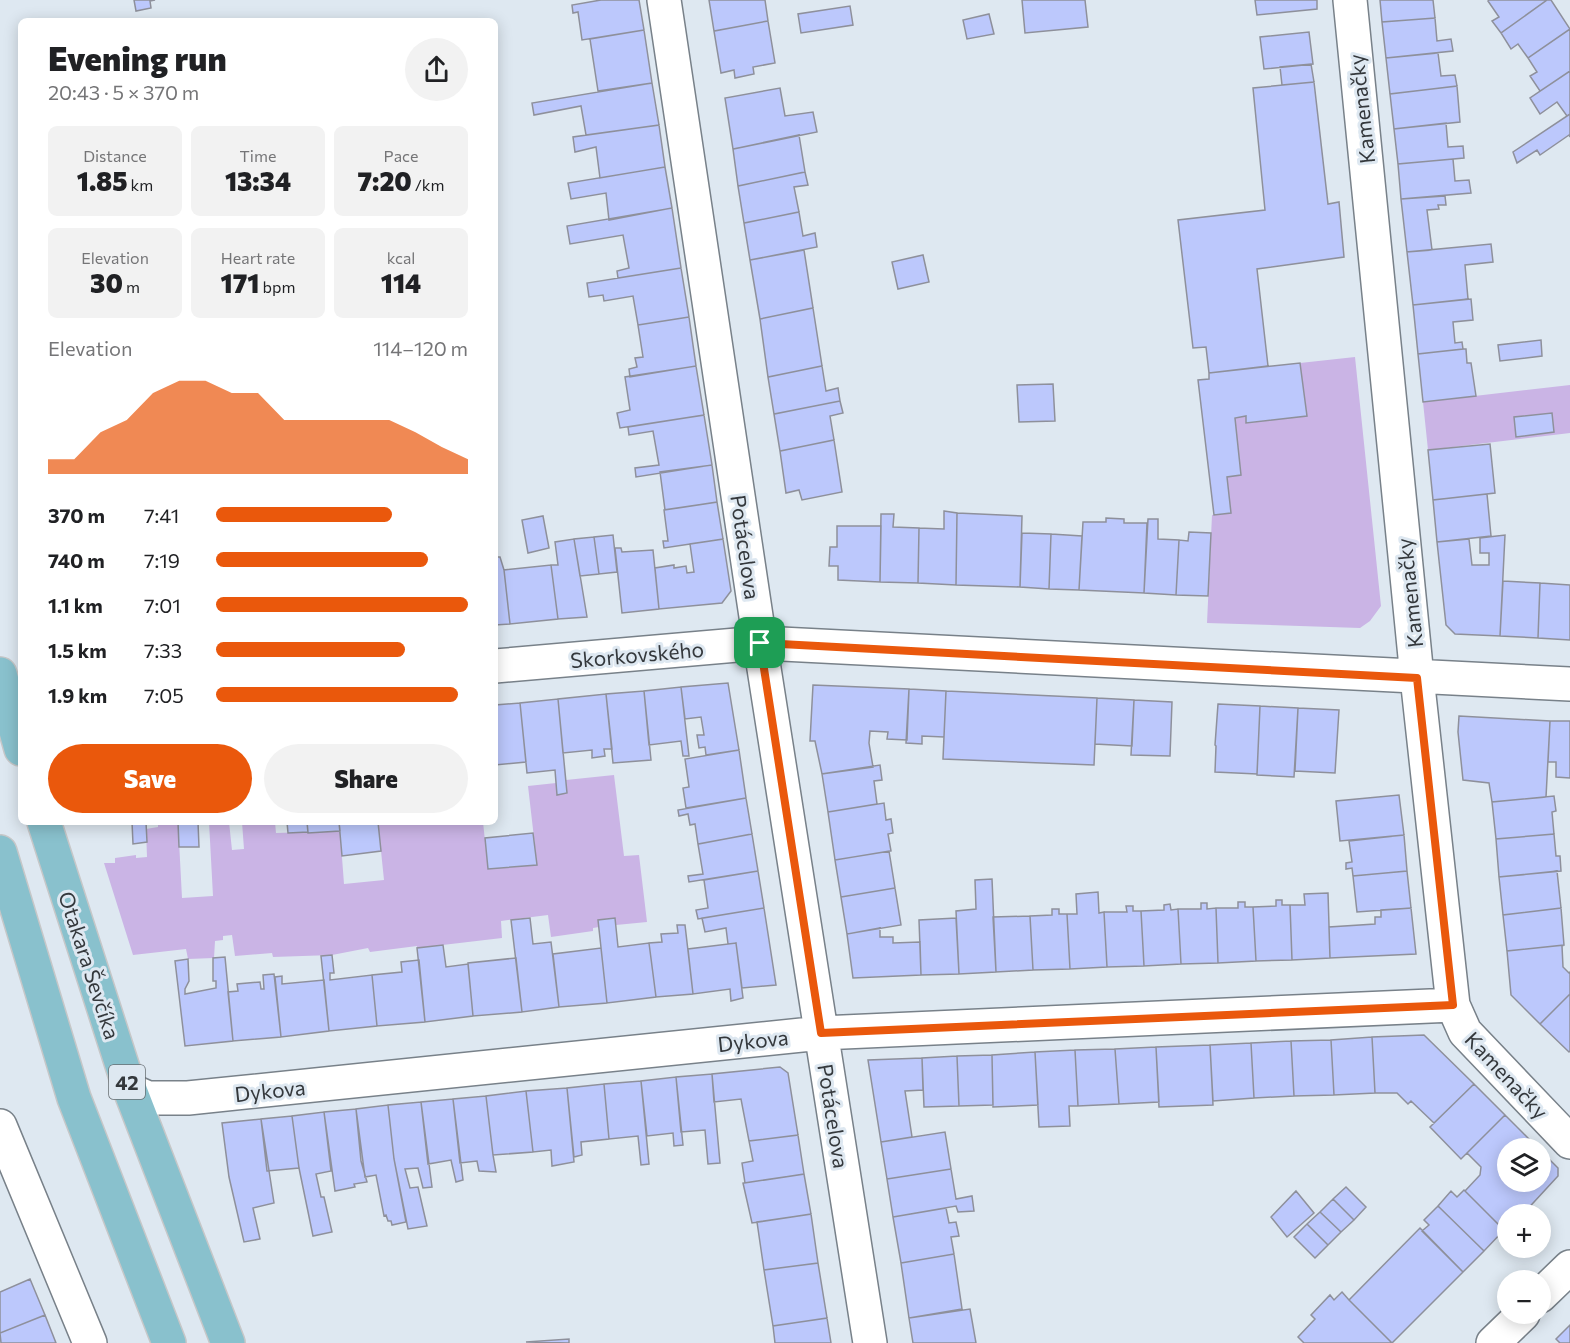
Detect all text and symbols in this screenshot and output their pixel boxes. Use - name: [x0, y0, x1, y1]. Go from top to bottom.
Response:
- text: Evening run: [48, 37, 227, 78]
- button: share: [405, 38, 468, 101]
- street label: Kamenačky: [1343, 53, 1379, 165]
- text: 20:43 · 5 × 370 m: [48, 80, 199, 104]
- text: Distance: [83, 146, 147, 165]
- text: Time: [240, 146, 276, 165]
- text: Pace: [384, 146, 418, 165]
- text: 1.85: [77, 165, 127, 196]
- text: 13:34: [225, 165, 291, 196]
- text: 7:20: [358, 165, 412, 196]
- text: km: [127, 175, 153, 194]
- text: /km: [412, 175, 444, 194]
- text: Elevation: [81, 248, 149, 267]
- text: Heart rate: [221, 248, 295, 267]
- text: kcal: [387, 248, 415, 267]
- text: 30: [90, 267, 123, 298]
- text: 171: [221, 267, 259, 298]
- text: 114: [381, 267, 421, 298]
- text: m: [123, 277, 140, 296]
- text: bpm: [259, 277, 295, 296]
- text: Elevation: [48, 336, 133, 360]
- text: 114–120 m: [373, 336, 468, 360]
- street label: Potácelova: [726, 493, 766, 601]
- text: 370 m: [48, 503, 105, 527]
- text: 7:41: [144, 503, 179, 527]
- street label: Kamenačky: [1391, 537, 1427, 649]
- text: 740 m: [48, 548, 105, 572]
- text: 7:19: [144, 548, 180, 572]
- text: 1.1 km: [48, 593, 103, 617]
- text: 7:01: [144, 593, 181, 617]
- pin: [734, 617, 785, 668]
- icon: arrive: [743, 626, 776, 659]
- street label: Skorkovského: [569, 636, 705, 672]
- text: 1.5 km: [48, 638, 107, 662]
- text: 7:33: [144, 638, 182, 662]
- text: 1.9 km: [48, 683, 107, 707]
- text: 7:05: [144, 683, 184, 707]
- button: Save: [48, 744, 252, 813]
- button: Share: [264, 744, 468, 813]
- street label: Otakara Ševčíka: [54, 888, 126, 1042]
- street label: Dykova: [716, 1024, 790, 1056]
- street label: Kamenačky: [1460, 1026, 1554, 1124]
- street label: Potácelova: [813, 1062, 855, 1170]
- road number: 42: [109, 1065, 145, 1099]
- street label: Dykova: [233, 1074, 307, 1106]
- map controls: [1497, 1138, 1551, 1324]
- button: layers: [1497, 1138, 1551, 1192]
- button: +: [1497, 1204, 1551, 1258]
- button: −: [1497, 1270, 1551, 1324]

